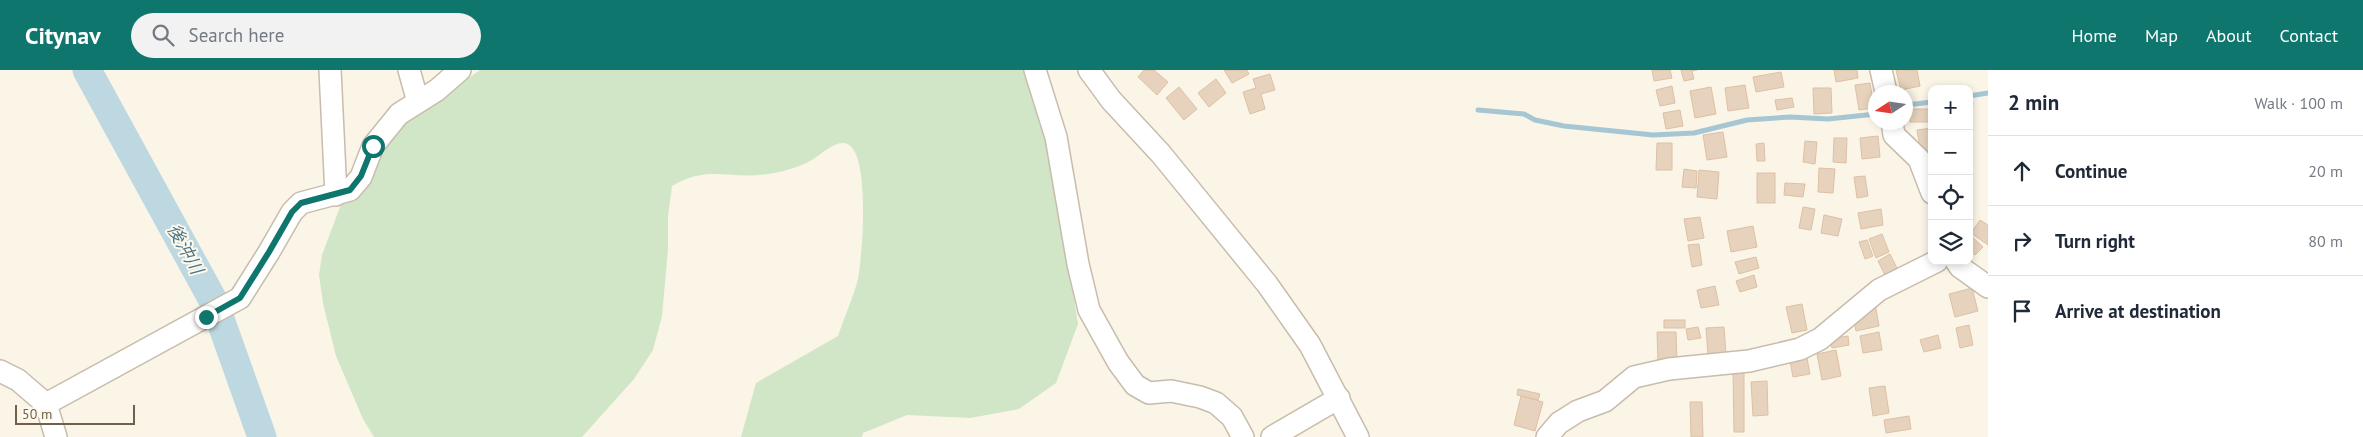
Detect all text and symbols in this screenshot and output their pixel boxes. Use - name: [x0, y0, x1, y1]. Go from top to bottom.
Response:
- search box: [131, 13, 481, 58]
- text: Citynav: [25, 20, 101, 51]
- icon: search: [149, 21, 177, 49]
- text: Search here: [189, 23, 284, 47]
- text: Home: [2071, 24, 2117, 47]
- text: Map: [2145, 24, 2178, 47]
- text: About: [2206, 24, 2252, 47]
- text: Contact: [2280, 24, 2338, 47]
- north arrow: [1868, 85, 1913, 130]
- map controls: [1928, 85, 1973, 265]
- button: +: [1928, 85, 1973, 130]
- text: 2 min: [2008, 89, 2059, 116]
- text: Walk · 100 m: [2254, 93, 2343, 113]
- button: −: [1928, 130, 1973, 175]
- route start: [362, 135, 385, 158]
- icon: ahead: [2008, 157, 2036, 185]
- text: Continue: [2055, 159, 2127, 183]
- text: 20 m: [2308, 161, 2343, 181]
- button: locate: [1928, 175, 1973, 220]
- water label: 後沖川: [162, 220, 210, 280]
- button: layers: [1928, 220, 1973, 265]
- icon: right: [2008, 227, 2036, 255]
- text: Turn right: [2055, 229, 2135, 253]
- text: 80 m: [2308, 231, 2343, 251]
- icon: arrive: [2008, 297, 2036, 325]
- text: Arrive at destination: [2055, 299, 2221, 323]
- route end: [195, 306, 218, 329]
- scale bar: [15, 402, 135, 425]
- text: 50 m: [22, 405, 52, 423]

